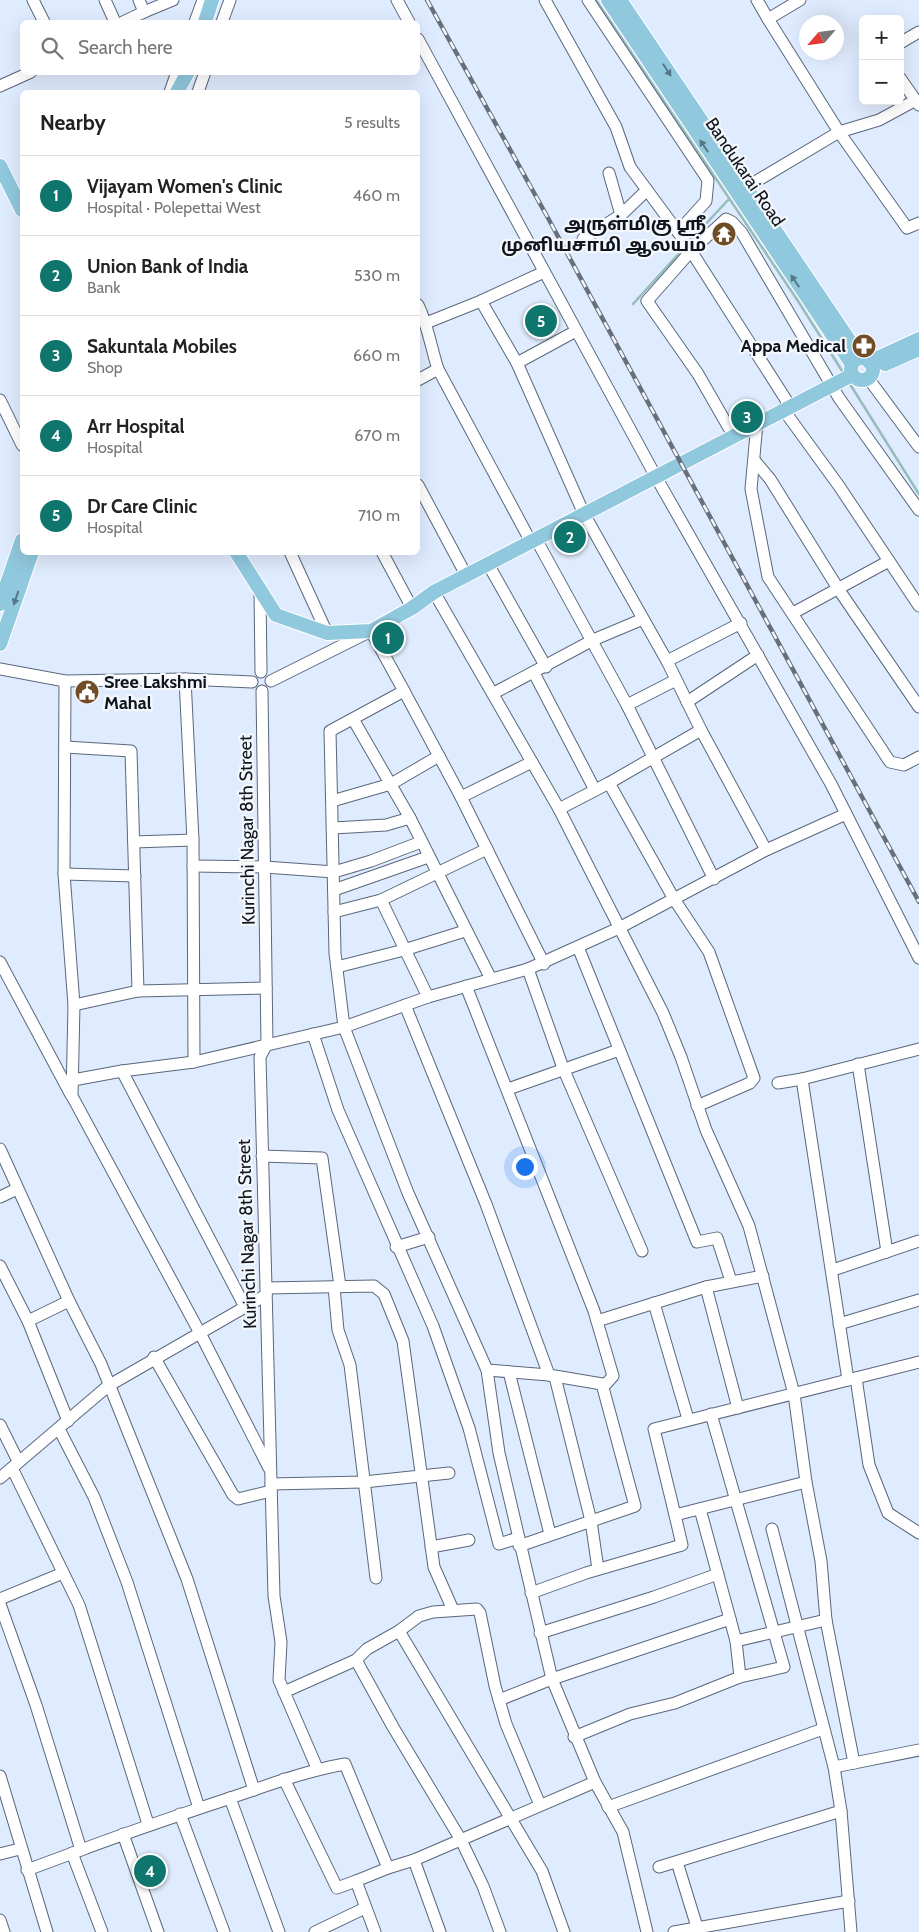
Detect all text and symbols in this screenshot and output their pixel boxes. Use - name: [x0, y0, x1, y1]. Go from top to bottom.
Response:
- north arrow: [799, 15, 844, 60]
- map controls: [859, 15, 904, 105]
- button: +: [859, 15, 904, 60]
- search box: [20, 20, 420, 75]
- icon: search: [38, 34, 66, 62]
- text: Search here: [78, 36, 172, 59]
- button: −: [859, 60, 904, 105]
- one-way arrow: [662, 63, 671, 77]
- text: Nearby: [40, 110, 106, 135]
- text: 5 results: [344, 113, 400, 132]
- street label: Bandukarai Road: [700, 113, 790, 231]
- one-way arrow: [699, 139, 709, 153]
- text: Vijayam Women's Clinic: [87, 175, 282, 198]
- text: 1: [53, 186, 59, 205]
- text: 460 m: [353, 186, 400, 205]
- text: Hospital · Polepettai West: [87, 198, 261, 217]
- place label: அருள்மிகு ஶ்ரீ முனியசாமி ஆலயம்: [501, 213, 706, 257]
- temple icon: அருள்மிகு ஶ்ரீ முனியசாமி ஆலயம்: [711, 221, 737, 247]
- text: Union Bank of India: [87, 255, 248, 278]
- text: 2: [52, 266, 60, 285]
- text: 530 m: [354, 266, 400, 285]
- one-way arrow: [790, 274, 800, 287]
- text: Bank: [87, 278, 120, 297]
- pin: 5: [525, 302, 557, 340]
- pharmacy icon: Appa Medical: [851, 333, 877, 359]
- text: Sakuntala Mobiles: [87, 335, 237, 358]
- place label: Appa Medical: [741, 335, 846, 357]
- text: 3: [52, 346, 60, 365]
- text: 660 m: [353, 346, 400, 365]
- text: Shop: [87, 358, 123, 377]
- pin: 3: [731, 398, 763, 436]
- text: Arr Hospital: [87, 415, 185, 438]
- text: 4: [51, 426, 61, 445]
- text: 670 m: [354, 426, 400, 445]
- text: Hospital: [87, 438, 143, 457]
- text: Dr Care Clinic: [87, 495, 197, 518]
- text: 5: [52, 506, 60, 525]
- text: 710 m: [358, 506, 400, 525]
- text: Hospital: [87, 518, 143, 537]
- pin: 2: [554, 518, 586, 556]
- one-way arrow: [12, 591, 19, 606]
- pin: 1: [372, 619, 404, 657]
- place label: Sree Lakshmi Mahal: [104, 671, 207, 714]
- public building icon: Sree Lakshmi Mahal: [74, 679, 100, 705]
- street label: Kurinchi Nagar 8th Street: [234, 735, 260, 925]
- street label: Kurinchi Nagar 8th Street: [233, 1139, 261, 1329]
- your location: [512, 1154, 538, 1180]
- pin: 4: [134, 1852, 166, 1890]

